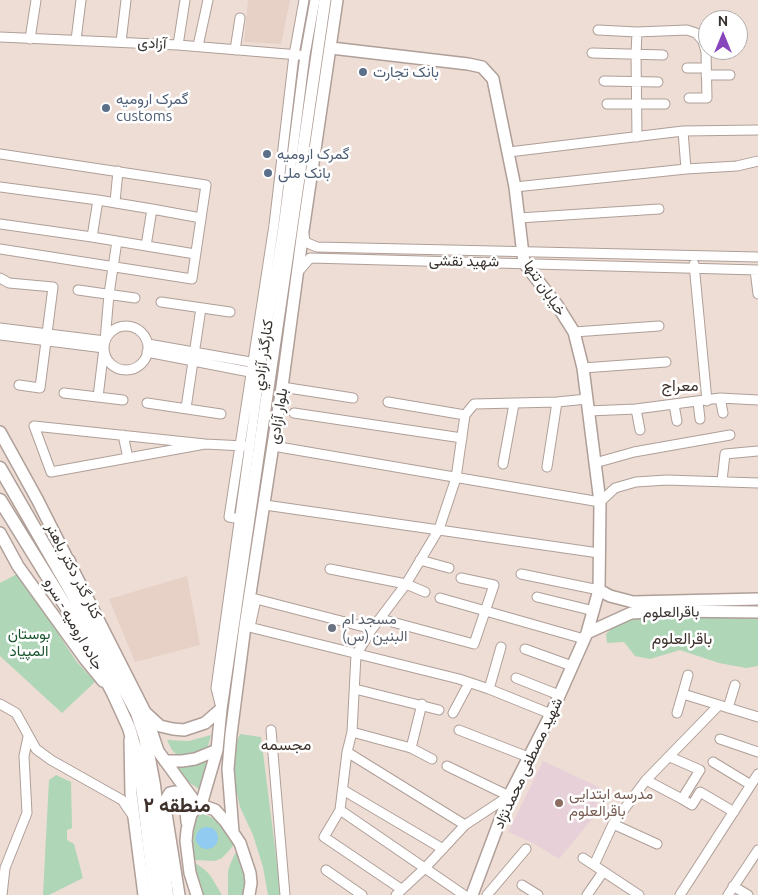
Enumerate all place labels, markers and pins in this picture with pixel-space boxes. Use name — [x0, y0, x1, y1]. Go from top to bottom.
place label: بانک تجارت — [373, 63, 439, 81]
marker: بانک تجارت — [357, 66, 369, 78]
place label: گمرک ارومیه customs — [116, 90, 189, 125]
marker: گمرک ارومیه customs — [100, 102, 112, 114]
place label: گمرک ارومیه — [277, 145, 350, 163]
marker: گمرک ارومیه — [261, 148, 273, 160]
place label: بانک ملى — [278, 164, 331, 182]
marker: بانک ملى — [262, 167, 274, 179]
place label: مسجد ام البنین (س) — [342, 610, 407, 645]
marker: مسجد ام البنین (س) — [326, 622, 338, 634]
place label: مدرسه ابتدایی باقرالعلوم — [569, 785, 653, 820]
marker: مدرسه ابتدایی باقرالعلوم — [553, 797, 565, 809]

